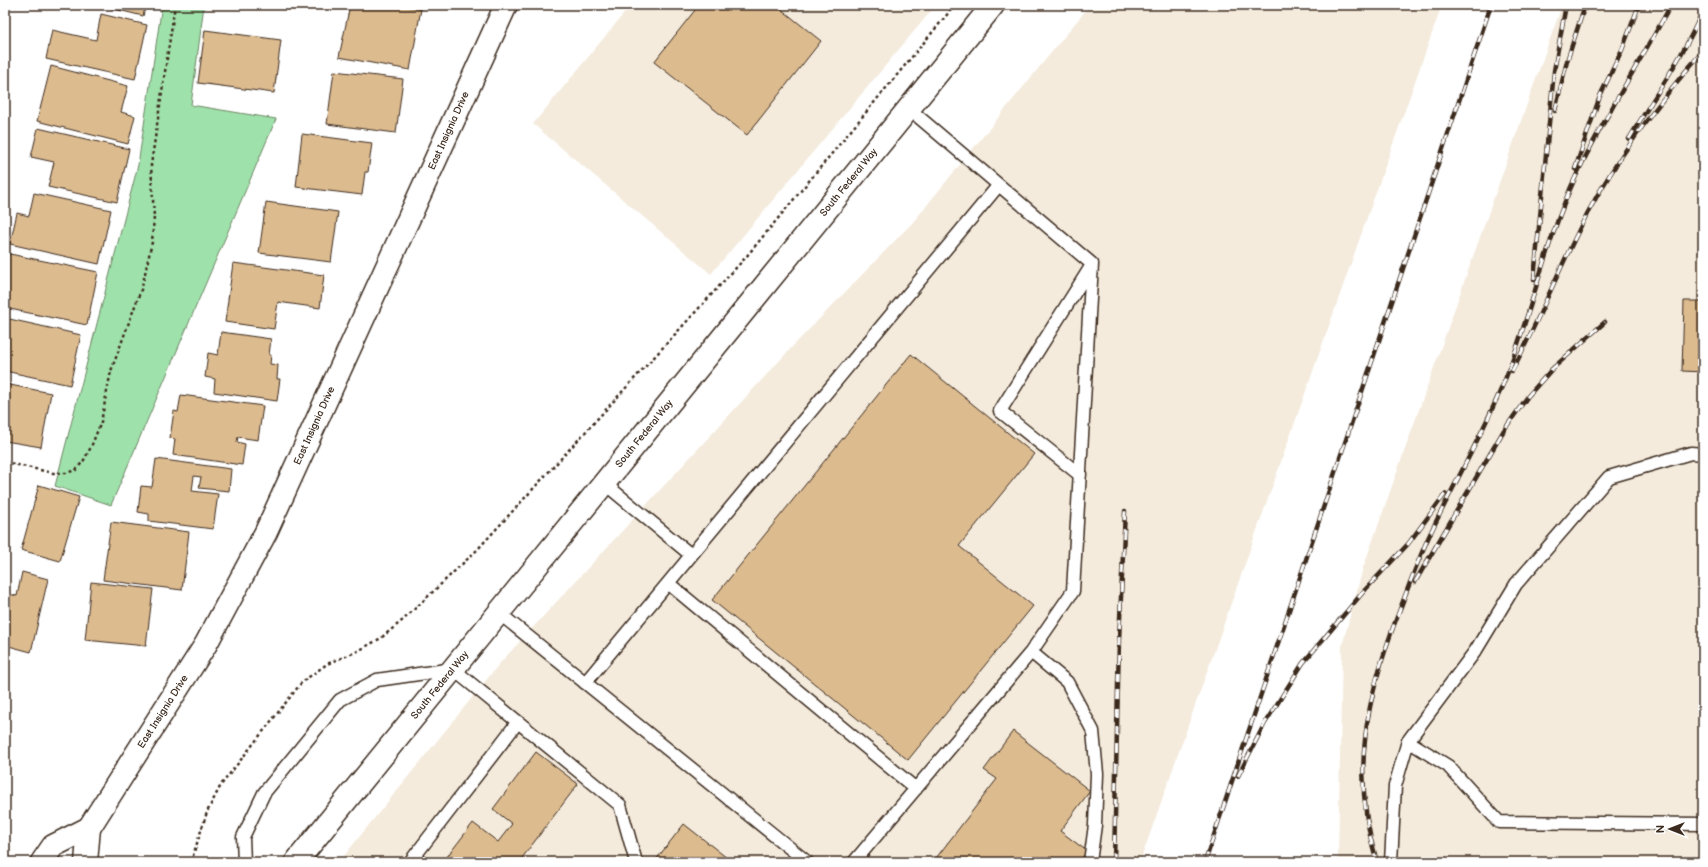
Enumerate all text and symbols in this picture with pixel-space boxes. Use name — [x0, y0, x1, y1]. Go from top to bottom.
street label: East Insignia Drive — [426, 90, 472, 172]
street label: South Federal Way — [817, 146, 880, 219]
street label: East Insignia Drive — [291, 385, 337, 467]
street label: South Federal Way — [613, 397, 676, 470]
street label: South Federal Way — [409, 648, 471, 722]
street label: East Insignia Drive — [135, 673, 191, 751]
north arrow — [1650, 809, 1690, 849]
text: N — [1654, 825, 1667, 833]

